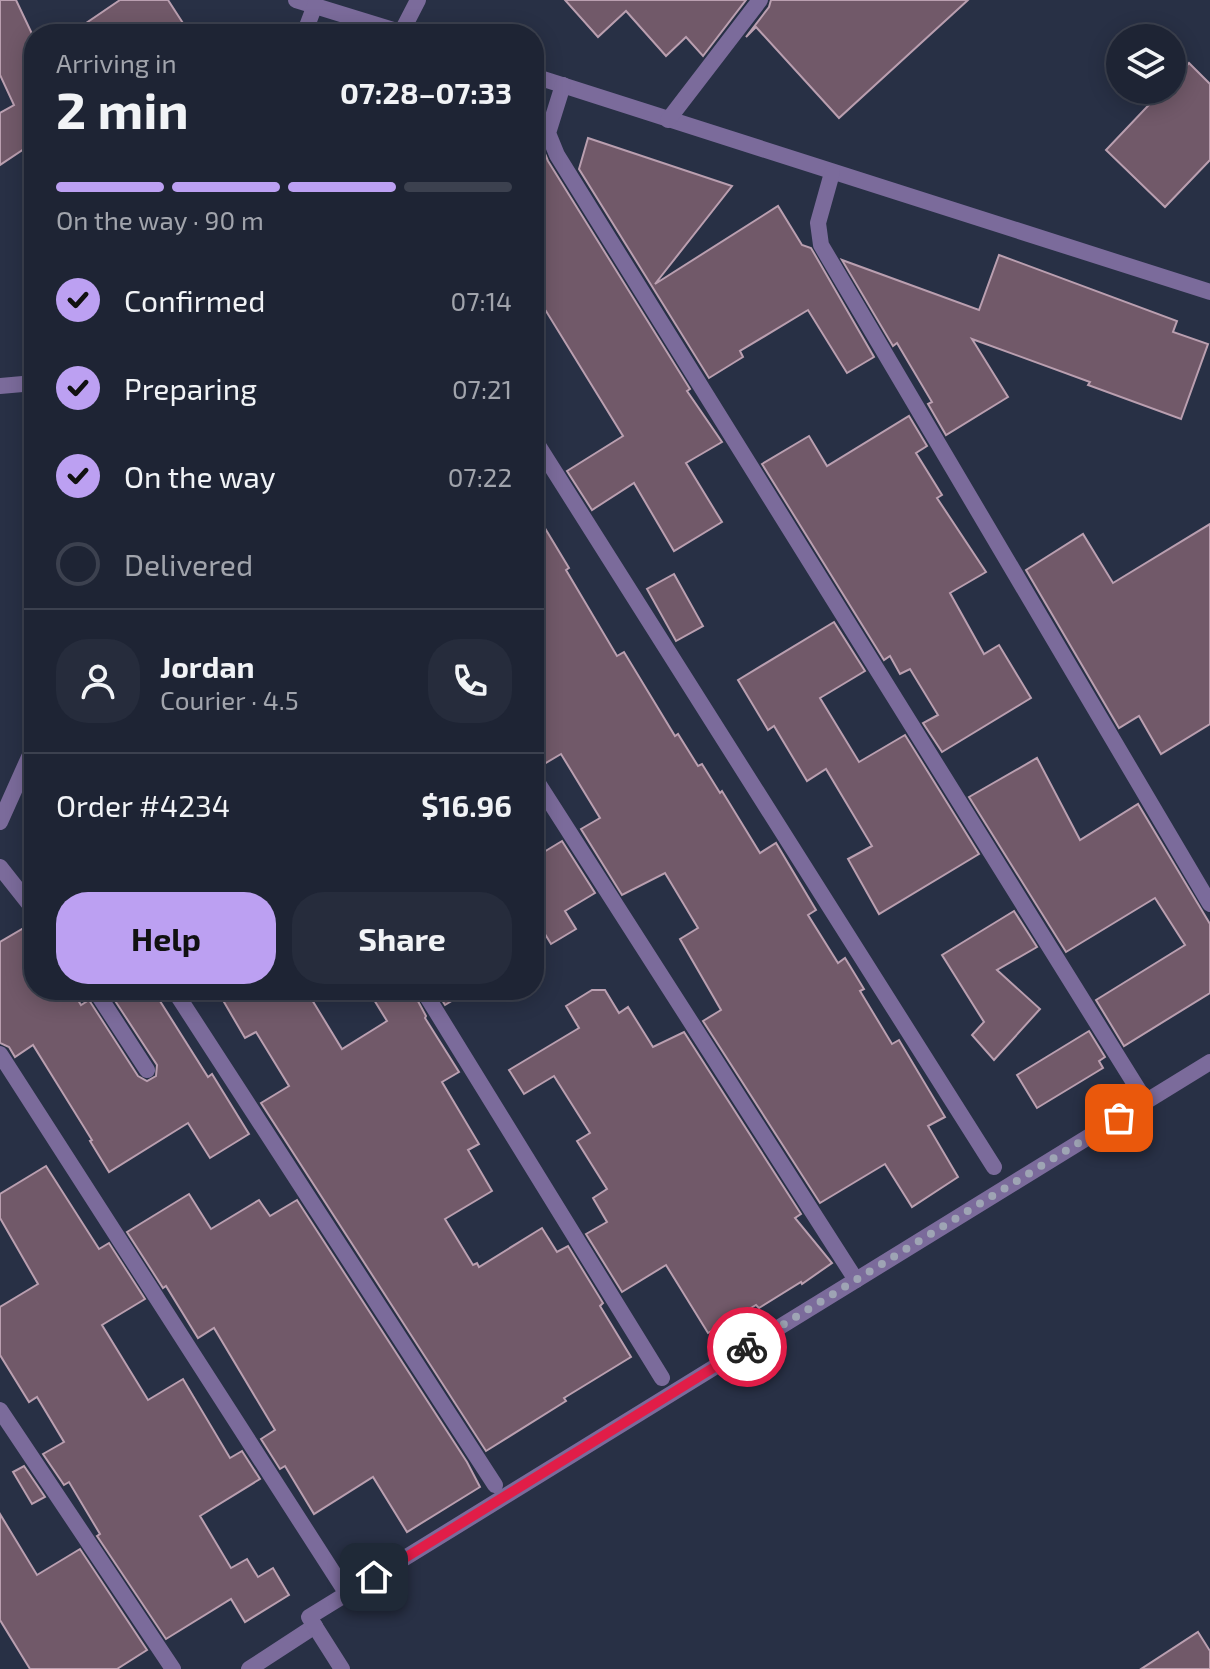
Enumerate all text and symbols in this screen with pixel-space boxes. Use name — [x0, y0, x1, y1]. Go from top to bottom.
map controls — [1106, 24, 1186, 104]
button: layers — [1106, 24, 1186, 104]
text: Arriving in — [56, 47, 177, 78]
text: 07:28–07:33 — [340, 74, 512, 110]
text: 2 min — [56, 77, 189, 139]
text: On the way · 90 m — [56, 204, 264, 235]
icon: check — [56, 278, 100, 322]
text: Confirmed — [124, 282, 265, 318]
text: 07:14 — [451, 285, 512, 316]
icon: check — [56, 366, 100, 410]
text: Preparing — [124, 370, 257, 406]
text: 07:21 — [452, 373, 512, 404]
icon: check — [56, 454, 100, 498]
text: On the way — [124, 458, 276, 494]
text: 07:22 — [448, 461, 512, 492]
text: Delivered — [124, 546, 253, 582]
button: person — [56, 639, 140, 723]
button: phone — [428, 639, 512, 723]
text: Jordan — [160, 648, 255, 684]
text: Courier · 4.5 — [160, 684, 299, 715]
text: Order #4234 — [56, 787, 230, 823]
text: $16.96 — [421, 787, 512, 823]
button: Help — [56, 892, 276, 984]
button: Share — [292, 892, 512, 984]
pin — [1085, 1084, 1153, 1152]
icon: bag — [1097, 1096, 1141, 1140]
courier — [707, 1307, 787, 1387]
icon: bike — [725, 1325, 769, 1369]
pin — [340, 1543, 408, 1611]
icon: home — [352, 1555, 396, 1599]

